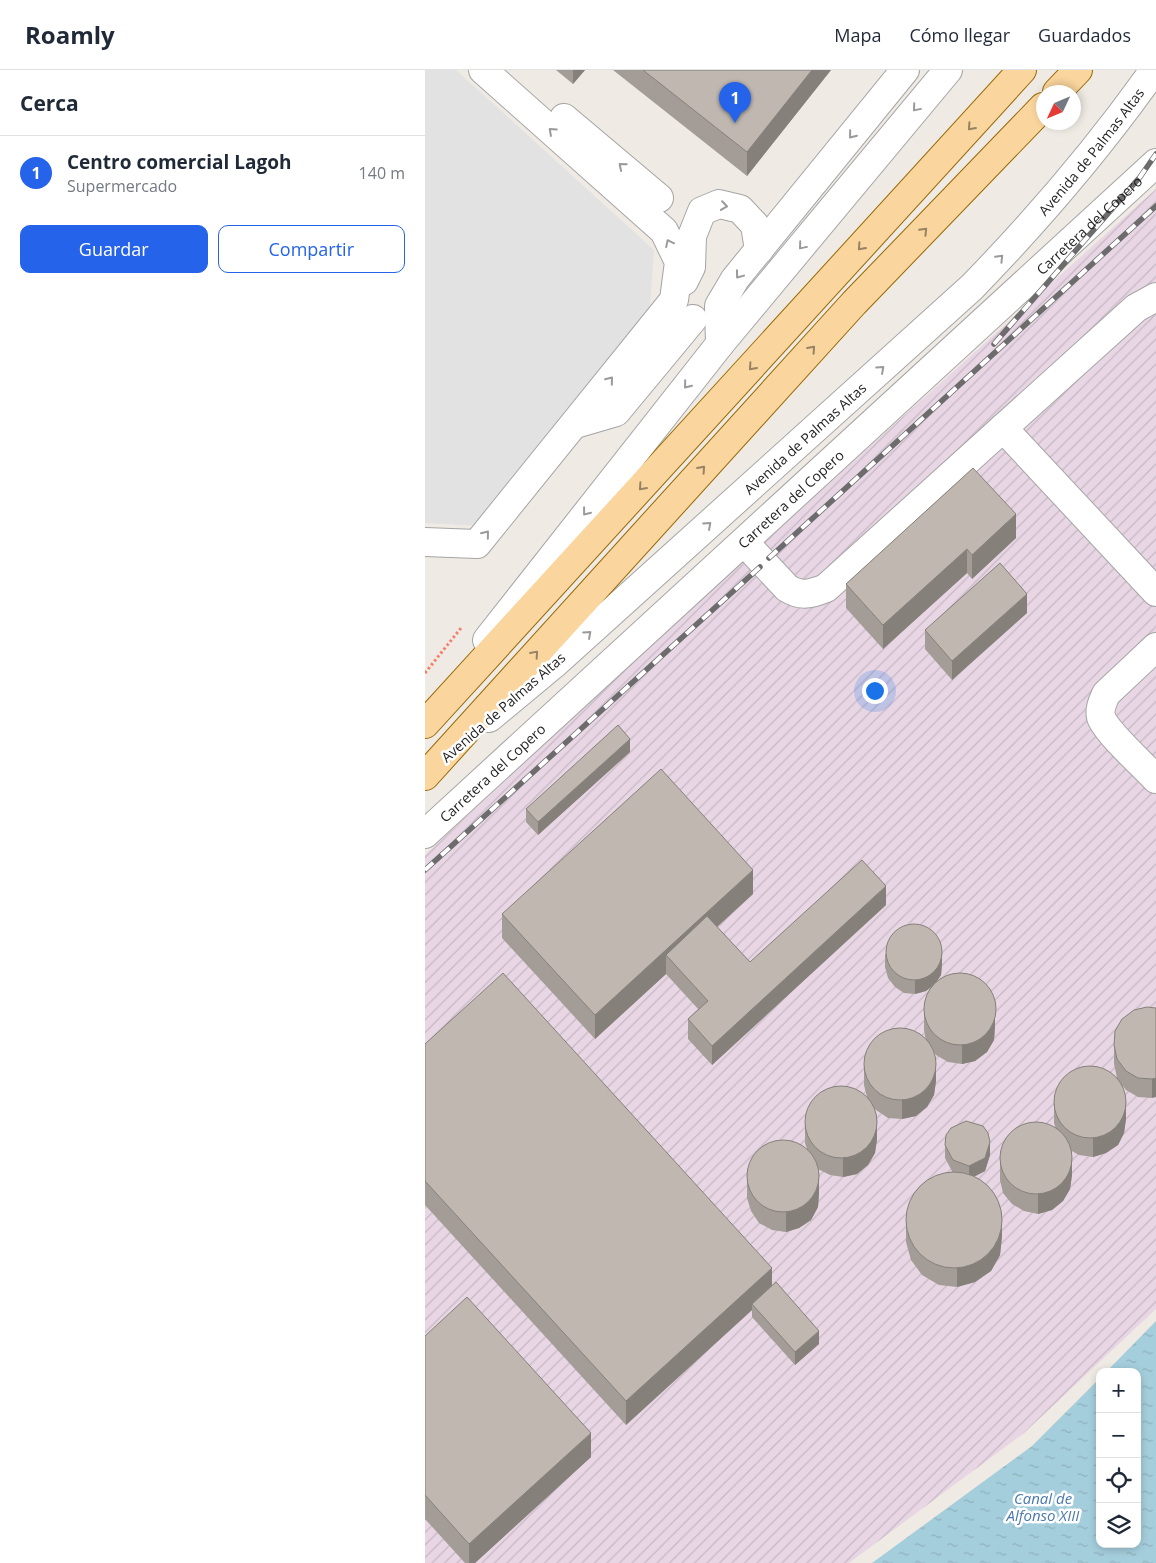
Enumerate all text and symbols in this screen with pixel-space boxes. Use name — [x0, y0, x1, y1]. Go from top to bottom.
text: Roamly — [25, 18, 115, 51]
text: Mapa — [834, 23, 881, 47]
text: Cómo llegar — [909, 23, 1010, 47]
text: Guardados — [1038, 23, 1131, 47]
pin: 1 — [719, 82, 751, 123]
street label: Avenida de Palmas Altas — [1034, 83, 1148, 219]
north arrow — [1036, 85, 1081, 130]
text: Cerca — [20, 89, 79, 117]
one-way arrow — [913, 102, 922, 111]
one-way arrow — [968, 121, 977, 130]
one-way arrow — [548, 128, 557, 137]
one-way arrow — [849, 129, 857, 138]
text: Centro comercial Lagoh — [67, 149, 291, 175]
text: 1 — [31, 162, 41, 184]
text: 140 m — [359, 162, 405, 184]
one-way arrow — [618, 163, 627, 172]
street label: Carretera del Copero — [1032, 171, 1146, 278]
text: Supermercado — [67, 175, 177, 197]
one-way arrow — [721, 200, 729, 211]
button: Guardar — [20, 225, 208, 273]
button: Compartir — [218, 225, 405, 273]
one-way arrow — [918, 228, 927, 237]
one-way arrow — [665, 239, 675, 248]
one-way arrow — [799, 240, 807, 249]
one-way arrow — [858, 241, 867, 250]
one-way arrow — [994, 255, 1003, 264]
one-way arrow — [736, 269, 744, 278]
one-way arrow — [806, 345, 815, 354]
one-way arrow — [749, 361, 758, 370]
one-way arrow — [876, 366, 885, 375]
one-way arrow — [605, 377, 613, 386]
street label: Avenida de Palmas Altas — [739, 378, 870, 498]
one-way arrow — [685, 379, 693, 388]
street label: Carretera del Copero — [733, 445, 847, 552]
one-way arrow — [696, 465, 705, 474]
one-way arrow — [639, 481, 648, 490]
one-way arrow — [583, 506, 592, 516]
one-way arrow — [703, 522, 712, 531]
one-way arrow — [481, 530, 490, 539]
one-way arrow — [582, 631, 591, 640]
street label: Avenida de Palmas Altas — [437, 648, 569, 766]
one-way arrow — [529, 651, 538, 660]
your location — [862, 678, 888, 704]
street label: Carretera del Copero — [435, 719, 549, 826]
map controls — [1096, 1368, 1141, 1548]
button: + — [1096, 1368, 1141, 1413]
button: − — [1096, 1413, 1141, 1458]
button: locate — [1096, 1458, 1141, 1503]
water label: Canal de Alfonso XIII — [1006, 1488, 1080, 1525]
button: layers — [1096, 1503, 1141, 1548]

